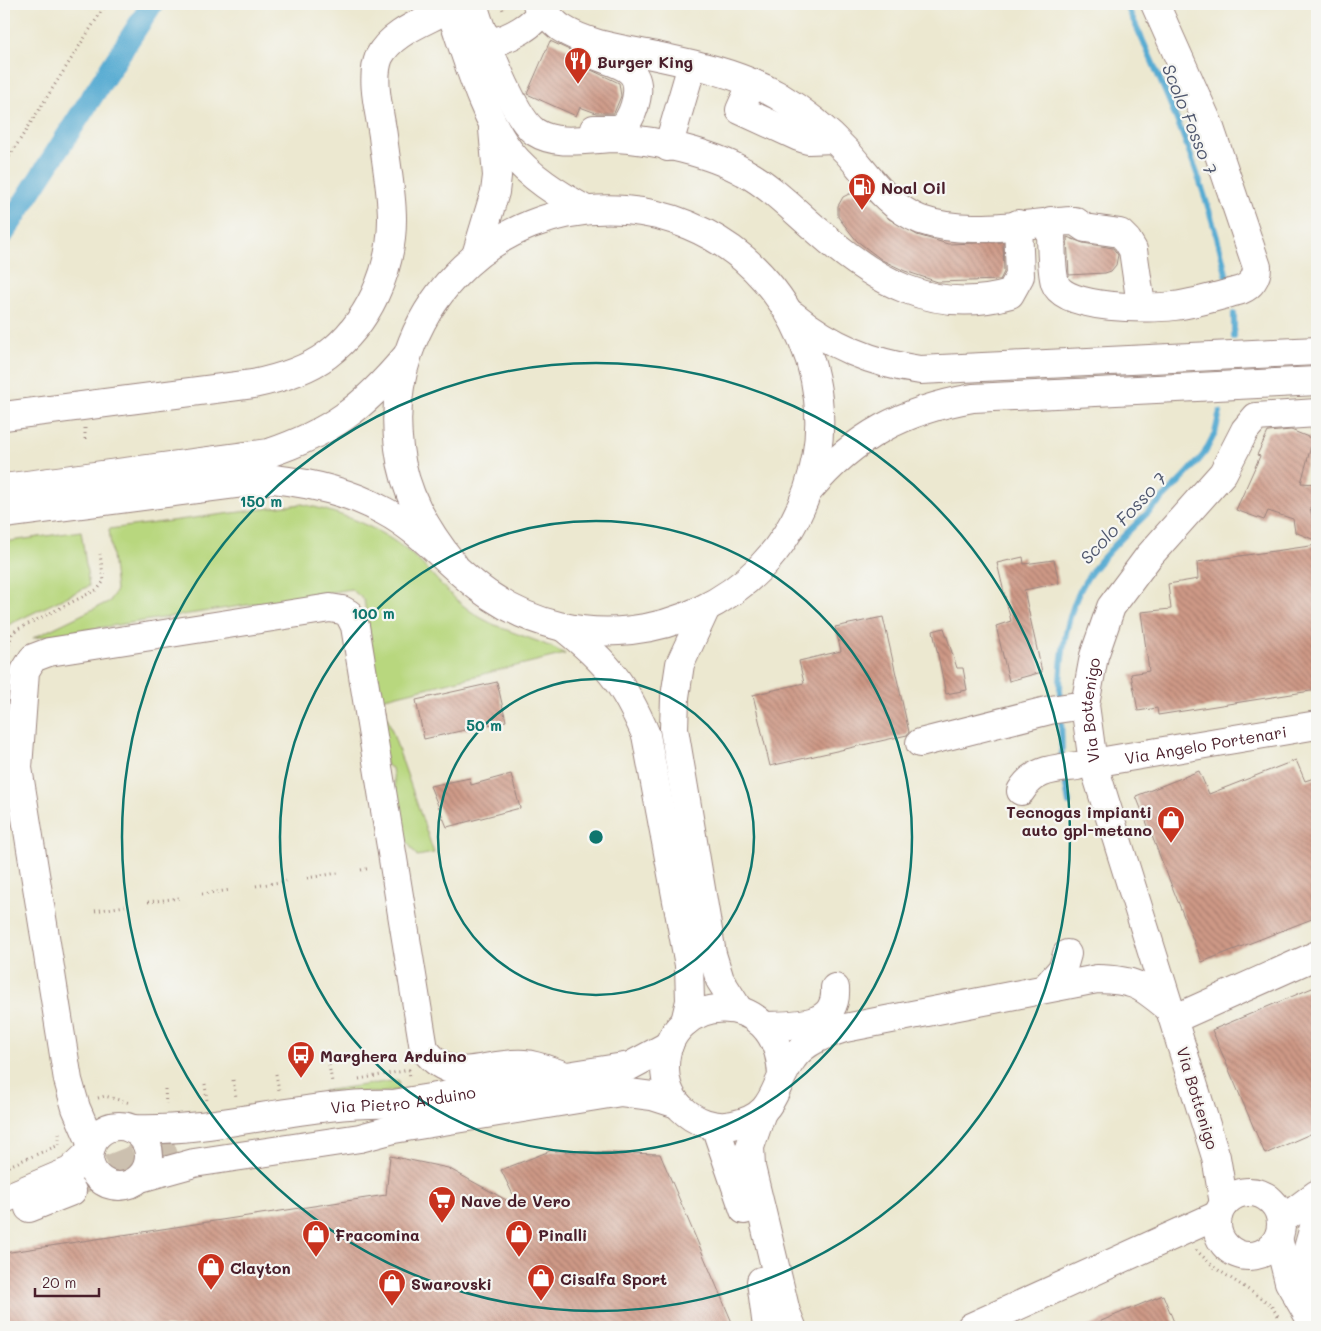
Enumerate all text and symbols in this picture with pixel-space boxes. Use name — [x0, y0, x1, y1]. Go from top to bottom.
restaurant icon: Burger King — [563, 46, 593, 85]
place label: Burger King — [597, 51, 693, 72]
water label: Scolo Fosso 7 — [1157, 60, 1223, 178]
fuel station icon: Noal Oil — [847, 172, 877, 211]
place label: Noal Oil — [881, 177, 945, 198]
water label: Scolo Fosso 7 — [1074, 467, 1172, 569]
text: 150 m — [240, 491, 282, 511]
text: 100 m — [351, 603, 395, 623]
street label: Via Bottenigo — [1074, 656, 1104, 764]
text: 50 m — [466, 715, 502, 735]
street label: Via Angelo Portenari — [1123, 720, 1288, 768]
place label: Tecnogas impianti auto gpl-metano — [1006, 801, 1152, 840]
shop icon: Tecnogas impianti auto gpl-metano — [1156, 805, 1186, 844]
centre of rings — [587, 828, 605, 846]
bus stop icon: Marghera Arduino — [286, 1040, 316, 1079]
street label: Via Bottenigo — [1172, 1044, 1224, 1152]
place label: Marghera Arduino — [320, 1045, 467, 1066]
street label: Via Pietro Arduino — [329, 1080, 477, 1117]
supermarket icon: Nave de Vero — [427, 1185, 457, 1224]
place label: Nave de Vero — [461, 1190, 571, 1211]
shop icon: Fracomina — [301, 1219, 331, 1258]
shop icon: Pinalli — [504, 1219, 534, 1258]
place label: Fracomina — [335, 1224, 420, 1245]
place label: Pinalli — [538, 1224, 587, 1245]
shop icon: Clayton — [196, 1252, 226, 1291]
place label: Clayton — [230, 1257, 291, 1278]
shop icon: Cisalfa Sport — [526, 1263, 556, 1302]
scale bar — [35, 1266, 99, 1298]
shop icon: Swarovski — [377, 1268, 407, 1307]
place label: Cisalfa Sport — [560, 1268, 667, 1289]
text: 20 m — [42, 1272, 76, 1292]
place label: Swarovski — [411, 1273, 492, 1294]

